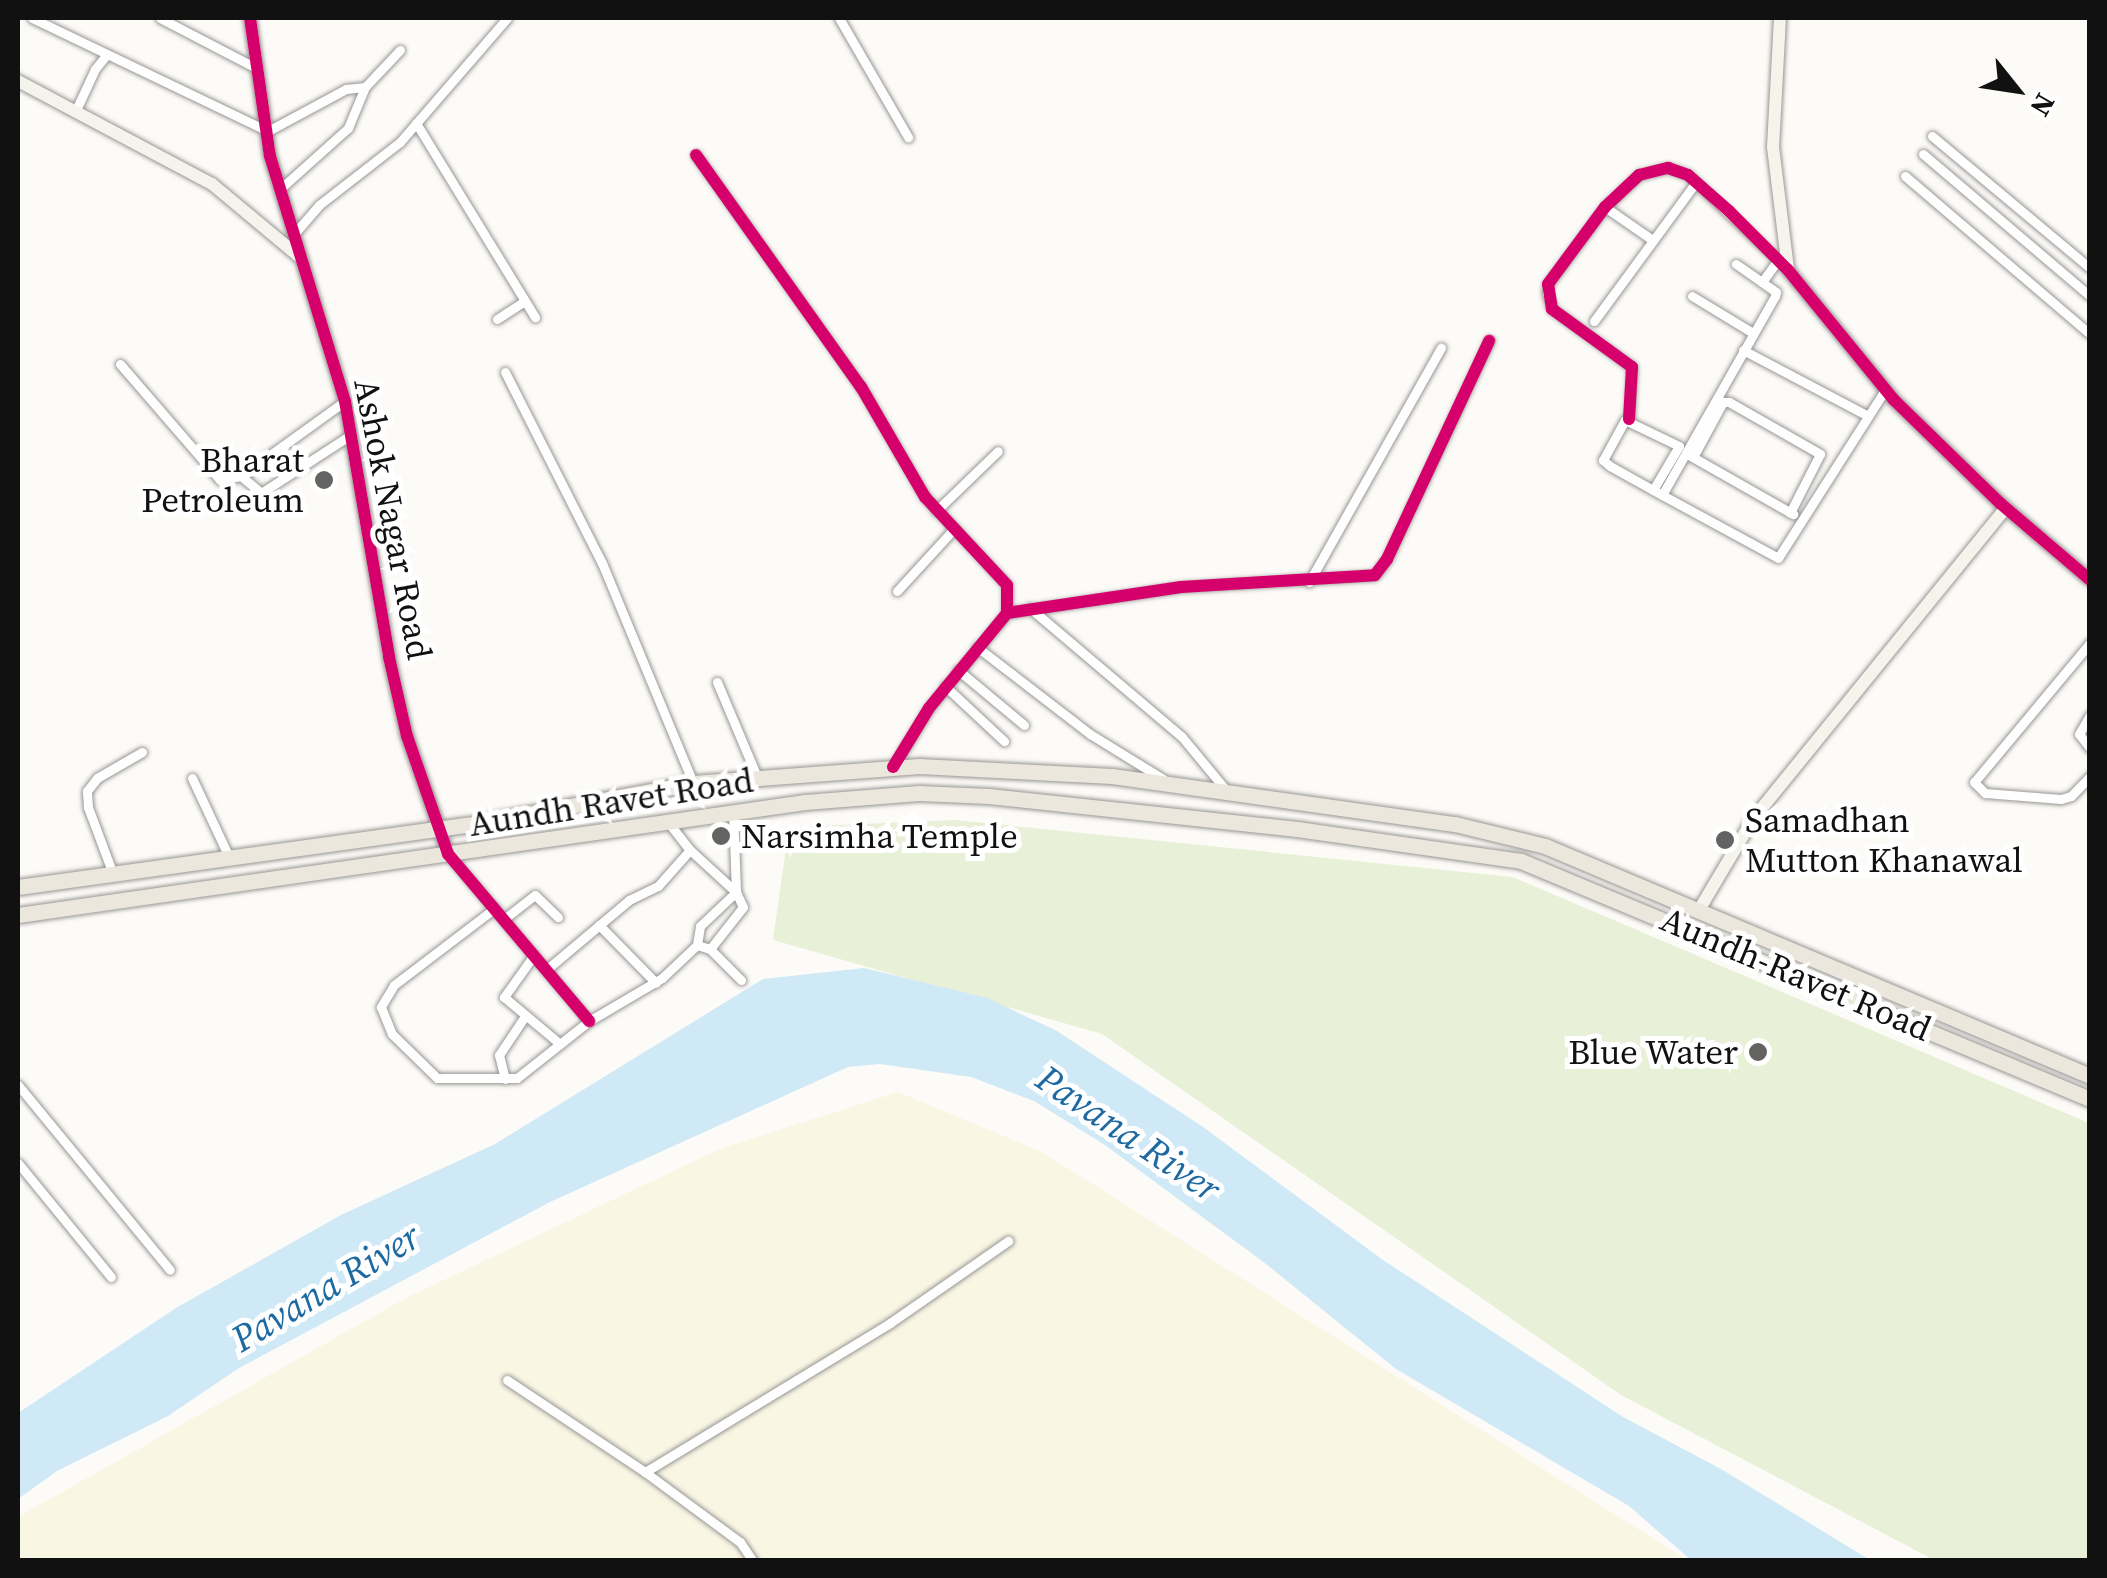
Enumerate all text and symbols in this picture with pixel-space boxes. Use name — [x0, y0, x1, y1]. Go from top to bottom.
north arrow — [1967, 40, 2067, 140]
text: N — [2021, 87, 2065, 123]
street label: Ashok Nagar Road — [345, 375, 441, 663]
place label: Bharat Petroleum — [141, 439, 304, 521]
marker: Bharat Petroleum — [313, 469, 335, 491]
street label: Aundh Ravet Road — [466, 759, 756, 845]
place label: Samadhan Mutton Khanawal — [1745, 799, 2023, 881]
place label: Narsimha Temple — [741, 815, 1018, 857]
marker: Narsimha Temple — [710, 825, 732, 847]
marker: Samadhan Mutton Khanawal — [1714, 829, 1736, 851]
street label: Aundh-Ravet Road — [1655, 898, 1937, 1050]
place label: Blue Water — [1567, 1031, 1738, 1073]
marker: Blue Water — [1747, 1041, 1769, 1063]
water label: Pavana River — [1027, 1056, 1229, 1212]
water label: Pavana River — [223, 1214, 429, 1362]

